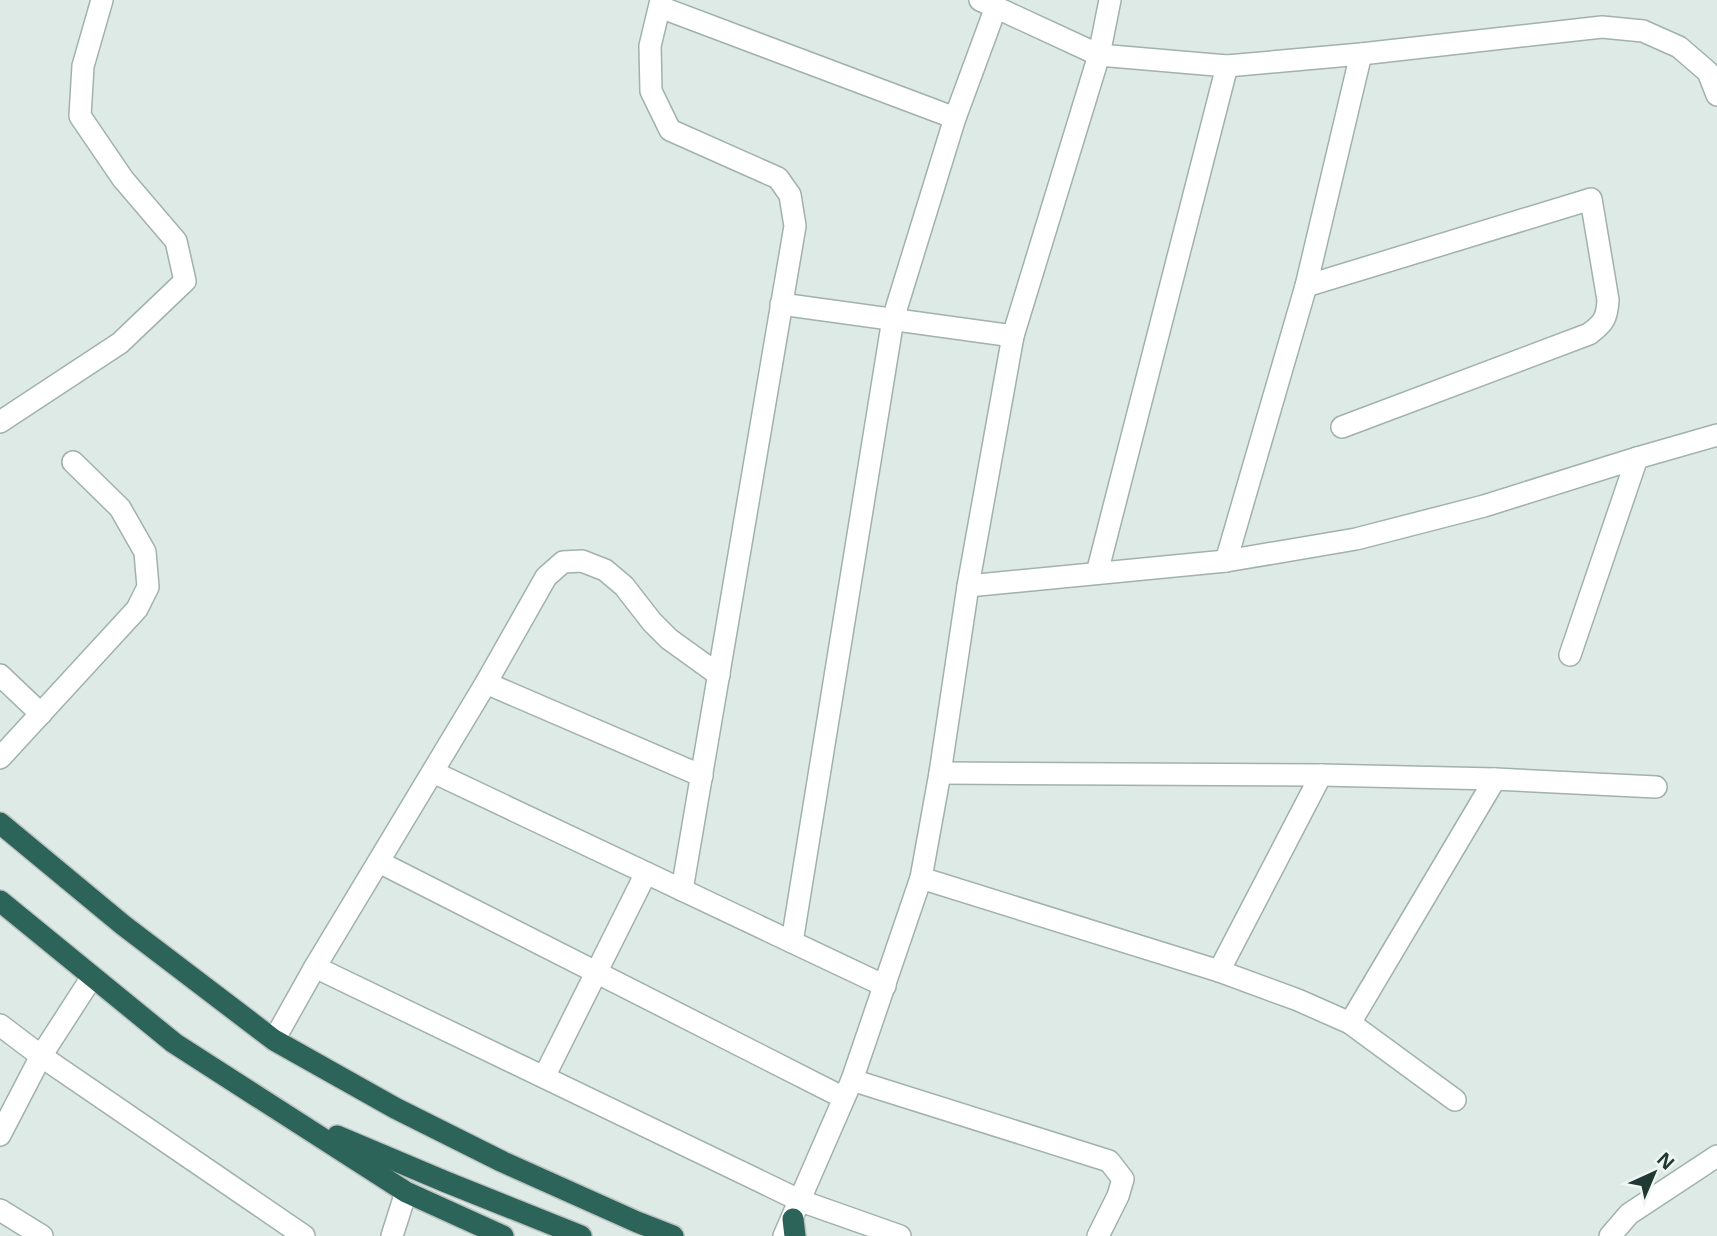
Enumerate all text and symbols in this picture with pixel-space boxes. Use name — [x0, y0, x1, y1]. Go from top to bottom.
north arrow — [1619, 1138, 1689, 1208]
text: N — [1651, 1146, 1680, 1175]

